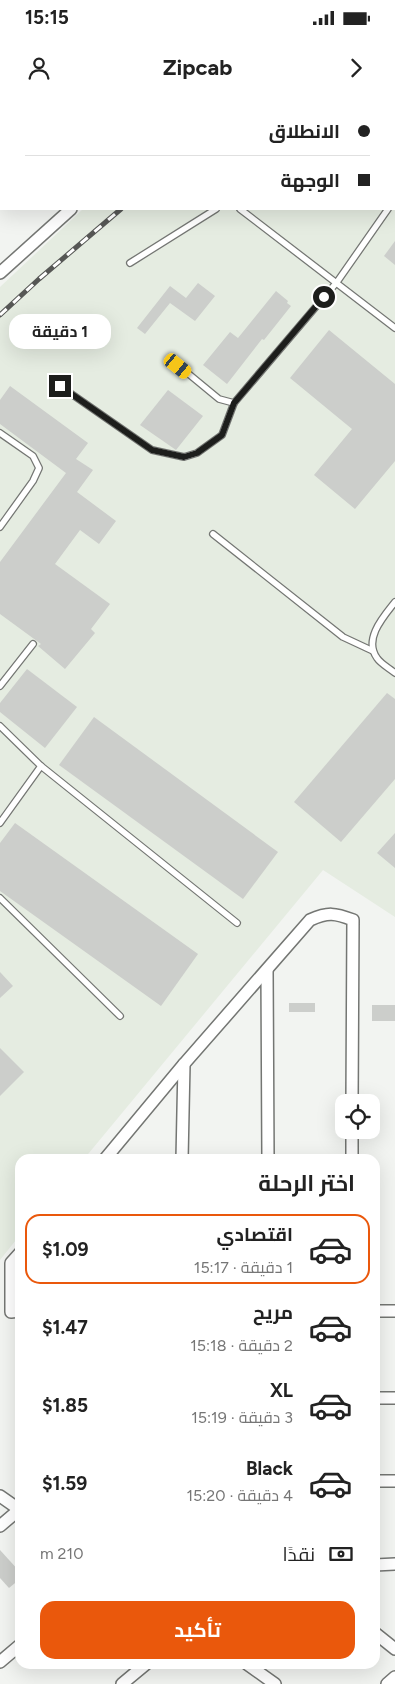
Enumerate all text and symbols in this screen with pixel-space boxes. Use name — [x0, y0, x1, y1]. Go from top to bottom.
text: 15:15 — [25, 6, 69, 29]
icon: person — [25, 54, 53, 82]
text: Zipcab — [163, 54, 232, 81]
icon: forward — [342, 54, 370, 82]
text: الانطلاق — [269, 120, 340, 143]
text: الوجهة — [280, 169, 340, 192]
route start — [313, 286, 335, 308]
callout: 1 دقيقة — [9, 314, 111, 348]
text: 1 دقيقة — [32, 322, 88, 341]
car — [161, 351, 194, 381]
route end — [49, 375, 71, 397]
map controls — [335, 1094, 380, 1139]
button: locate — [335, 1094, 380, 1139]
text: اختر الرحلة — [258, 1170, 355, 1197]
text: اقتصادي — [217, 1223, 293, 1246]
icon: car — [308, 1227, 353, 1272]
text: $1.09 — [42, 1238, 89, 1261]
text: 1 دقيقة · 15:17 — [194, 1258, 293, 1277]
text: مريح — [253, 1301, 293, 1324]
icon: car — [308, 1305, 353, 1350]
text: $1.47 — [42, 1316, 88, 1339]
text: 2 دقيقة · 15:18 — [190, 1336, 293, 1355]
text: XL — [270, 1379, 293, 1402]
icon: car — [308, 1383, 353, 1428]
text: $1.85 — [42, 1394, 88, 1417]
text: 3 دقيقة · 15:19 — [191, 1408, 293, 1427]
text: Black — [246, 1457, 293, 1480]
icon: car — [308, 1461, 353, 1506]
text: $1.59 — [42, 1472, 87, 1495]
text: 4 دقيقة · 15:20 — [186, 1486, 293, 1505]
icon: cash — [327, 1540, 355, 1568]
text: نقدًا — [283, 1543, 315, 1566]
text: 210 m — [40, 1544, 83, 1563]
button: تأكيد — [40, 1601, 355, 1659]

